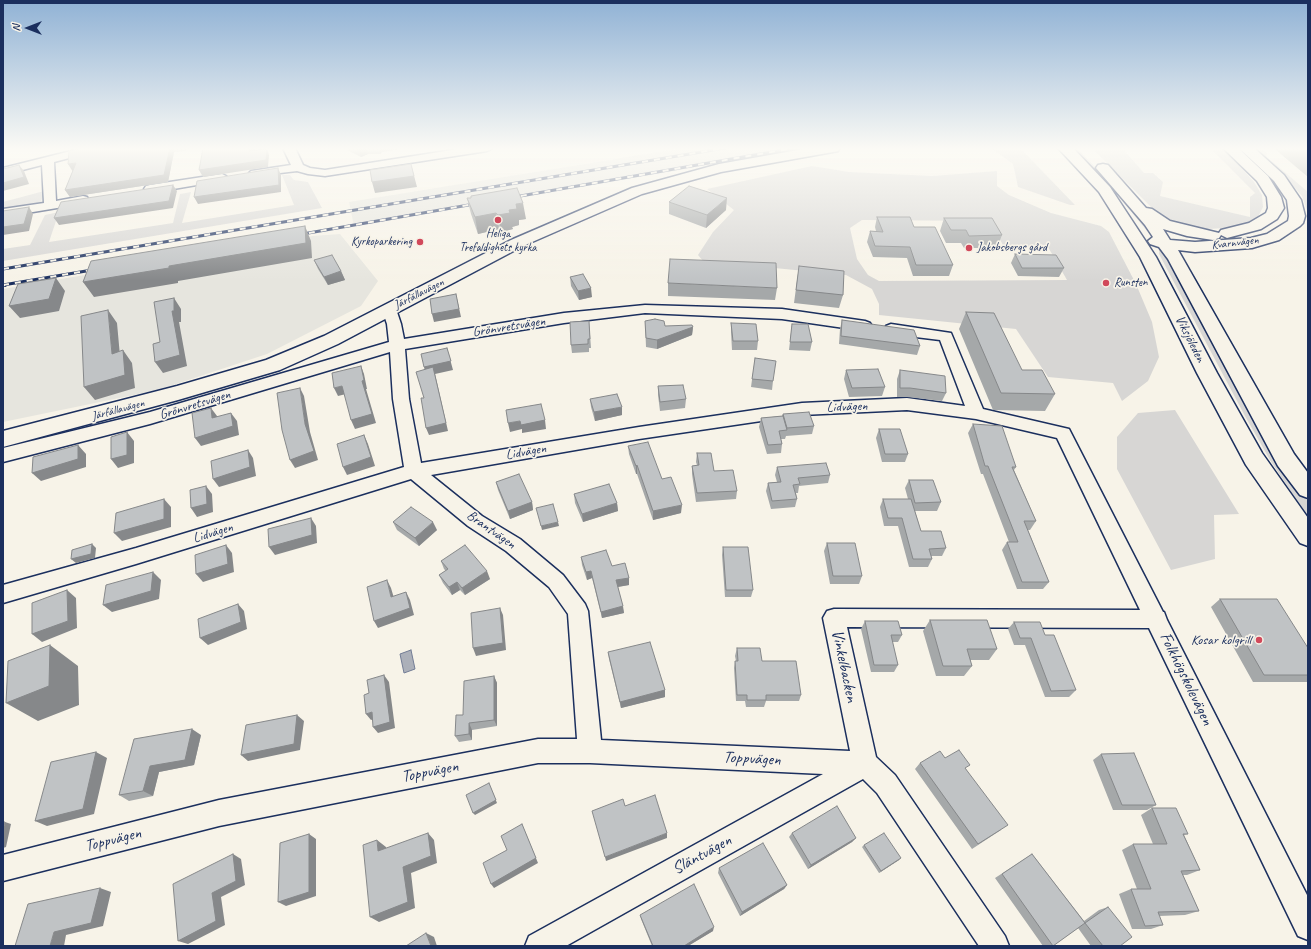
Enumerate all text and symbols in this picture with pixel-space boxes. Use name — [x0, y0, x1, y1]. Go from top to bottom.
north arrow — [8, 8, 48, 48]
text: N — [9, 25, 23, 31]
marker: Heliga Trefaldighets kyrka — [493, 215, 503, 225]
place label: Heliga Trefaldighets kyrka — [459, 227, 537, 255]
street label: Kvarnvägen — [1211, 233, 1259, 253]
place label: Kyrkoparkering — [351, 235, 412, 249]
marker: Kyrkoparkering — [415, 237, 425, 247]
place label: Jakobsbergs gård — [977, 241, 1047, 255]
marker: Jakobsbergs gård — [964, 243, 974, 253]
street label: Järfällavägen — [392, 275, 446, 313]
place label: Runsten — [1114, 276, 1147, 290]
marker: Runsten — [1101, 278, 1111, 288]
street label: Grönvretsvägen — [471, 313, 547, 341]
street label: Viksjöleden — [1171, 313, 1209, 365]
street label: Grönvretsvägen — [157, 386, 233, 424]
street label: Järfällavägen — [90, 396, 146, 424]
street label: Lidvägen — [826, 398, 868, 416]
street label: Lidvägen — [504, 440, 548, 464]
street label: Brantvägen — [463, 507, 519, 553]
street label: Lidvägen — [191, 519, 235, 547]
street label: Vinkelbacken — [826, 628, 862, 704]
street label: Folkhögskolevägen — [1155, 629, 1217, 729]
place label: Kosar kolgrill — [1191, 632, 1251, 648]
marker: Kosar kolgrill — [1254, 635, 1264, 645]
street label: Toppvägen — [723, 747, 781, 771]
street label: Toppvägen — [400, 757, 460, 787]
street label: Toppvägen — [83, 823, 143, 857]
street label: Släntvägen — [669, 830, 735, 880]

